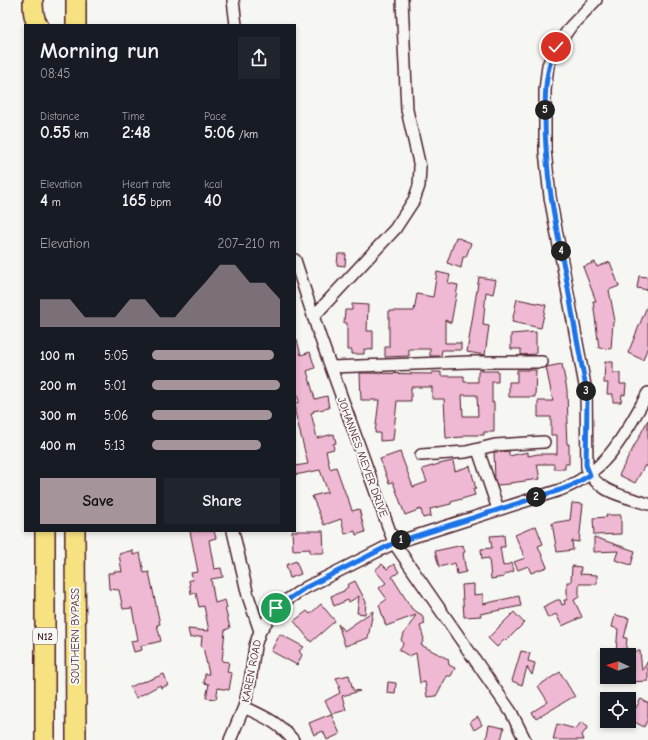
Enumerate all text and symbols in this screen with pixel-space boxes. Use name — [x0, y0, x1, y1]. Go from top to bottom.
pin — [539, 30, 573, 64]
icon: check — [545, 36, 567, 58]
button: share — [238, 37, 280, 79]
text: Morning run — [40, 38, 159, 64]
text: 08:45 — [40, 66, 70, 81]
pin: 5 — [535, 100, 555, 120]
text: 5 — [542, 103, 548, 116]
text: Distance — [40, 110, 79, 123]
text: Time — [122, 110, 145, 123]
text: Pace — [204, 110, 226, 123]
text: 0.55 — [40, 123, 71, 142]
text: 2:48 — [122, 123, 151, 142]
text: 5:06 — [204, 123, 235, 142]
text: km — [71, 128, 89, 141]
text: /km — [235, 128, 258, 141]
text: Elevation — [40, 178, 82, 191]
text: Heart rate — [122, 178, 171, 191]
text: kcal — [204, 178, 222, 191]
text: 4 — [40, 191, 48, 210]
text: 165 — [122, 191, 147, 210]
text: 40 — [204, 191, 222, 210]
text: m — [48, 196, 61, 209]
text: bpm — [147, 196, 171, 209]
text: Elevation — [40, 236, 90, 251]
text: 207–210 m — [217, 236, 280, 251]
pin: 4 — [551, 241, 571, 261]
text: 4 — [558, 244, 564, 257]
text: 100 m — [40, 348, 75, 363]
text: 5:05 — [104, 348, 128, 363]
text: 200 m — [40, 378, 76, 393]
text: 5:01 — [104, 378, 126, 393]
pin: 3 — [576, 381, 596, 401]
text: 3 — [583, 384, 589, 397]
street label: JOHANNES MEYER DRIVE — [335, 395, 390, 519]
text: 300 m — [40, 408, 76, 423]
text: 5:06 — [104, 408, 128, 423]
text: 400 m — [40, 438, 76, 453]
text: 5:13 — [104, 438, 125, 453]
button: Save — [40, 478, 156, 524]
button: Share — [164, 478, 280, 524]
pin: 2 — [526, 487, 546, 507]
text: 2 — [533, 490, 539, 503]
pin: 1 — [391, 530, 411, 550]
text: 1 — [399, 533, 403, 546]
street label: SOUTHERN BYPASS — [69, 588, 82, 684]
pin — [259, 591, 293, 625]
icon: arrive — [265, 597, 287, 619]
road number: N12 — [33, 628, 57, 644]
street label: KAREN ROAD — [239, 639, 264, 704]
north arrow — [600, 648, 636, 684]
map controls — [600, 648, 636, 728]
button: locate — [600, 692, 636, 728]

